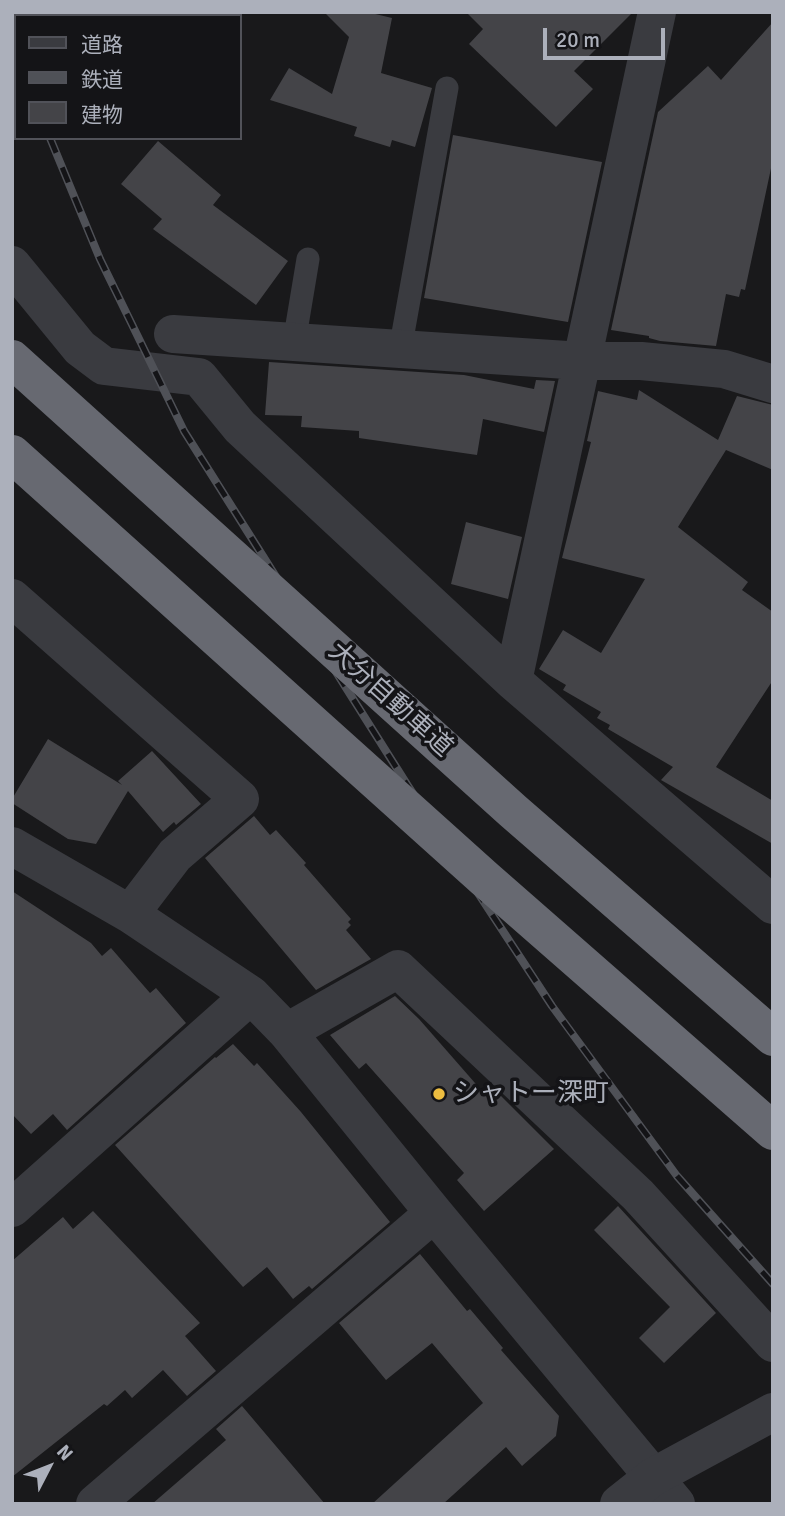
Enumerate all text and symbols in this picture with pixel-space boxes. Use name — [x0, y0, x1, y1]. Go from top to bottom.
legend — [14, 14, 242, 140]
scale bar — [547, 14, 670, 58]
text: 20 m — [556, 27, 600, 53]
text: 道路 — [81, 32, 123, 58]
text: 鉄道 — [81, 67, 123, 93]
text: 建物 — [81, 102, 123, 128]
street label: 大分自動車道 — [322, 636, 458, 764]
place label: シャトー深町 — [453, 1078, 609, 1110]
marker: シャトー深町 — [431, 1086, 447, 1102]
north arrow — [14, 1432, 84, 1502]
text: N — [51, 1440, 78, 1466]

